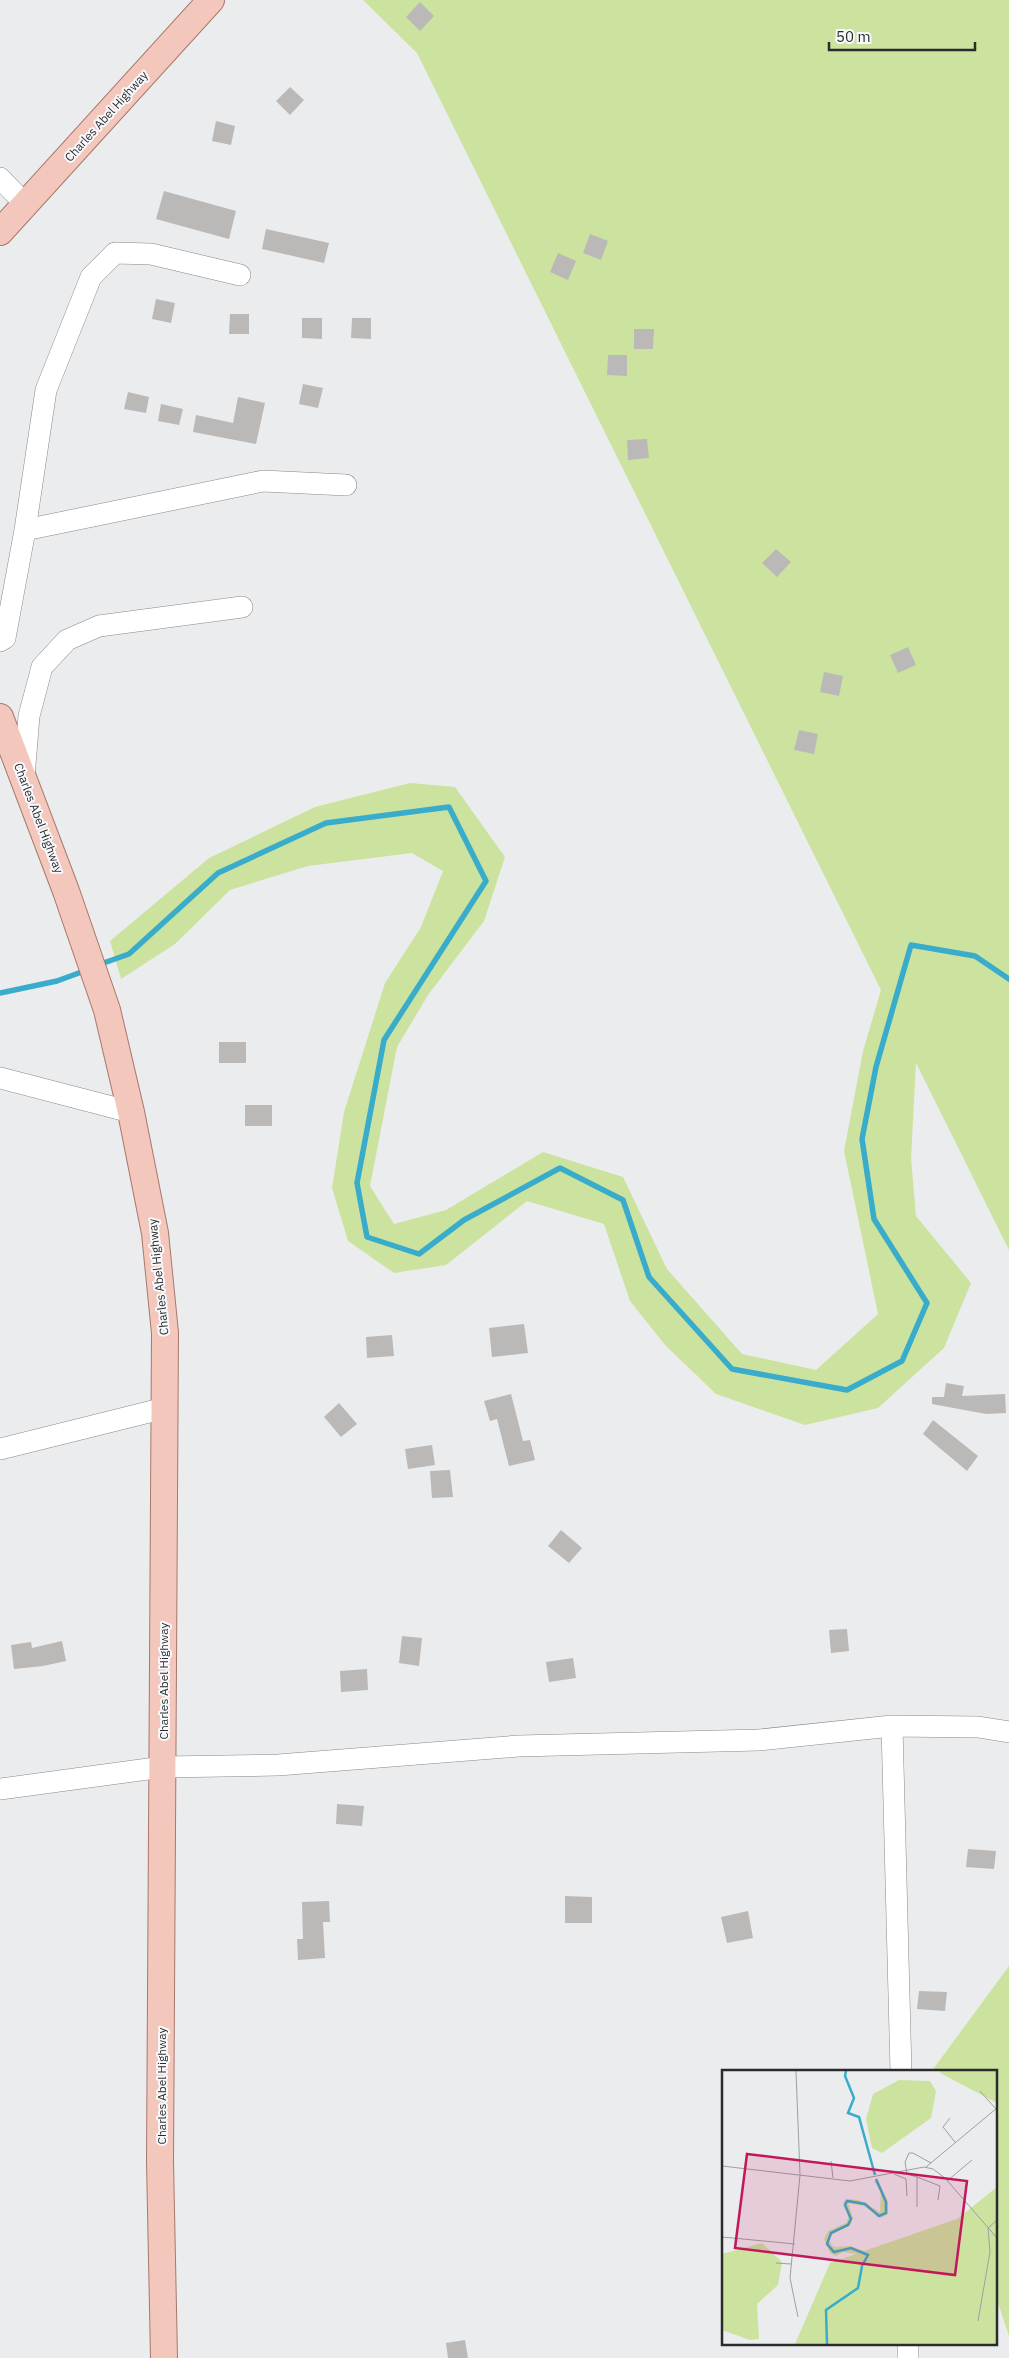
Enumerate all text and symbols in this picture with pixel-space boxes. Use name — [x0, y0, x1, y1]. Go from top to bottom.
scale bar — [829, 20, 975, 52]
text: 50 m — [836, 27, 871, 46]
street label: Charles Abel Highway — [61, 68, 151, 164]
street label: Charles Abel Highway — [11, 761, 67, 875]
street label: Charles Abel Highway — [144, 1218, 172, 1336]
street label: Charles Abel Highway — [156, 1623, 171, 1739]
street label: Charles Abel Highway — [154, 2028, 169, 2144]
inset map — [722, 2070, 996, 2346]

